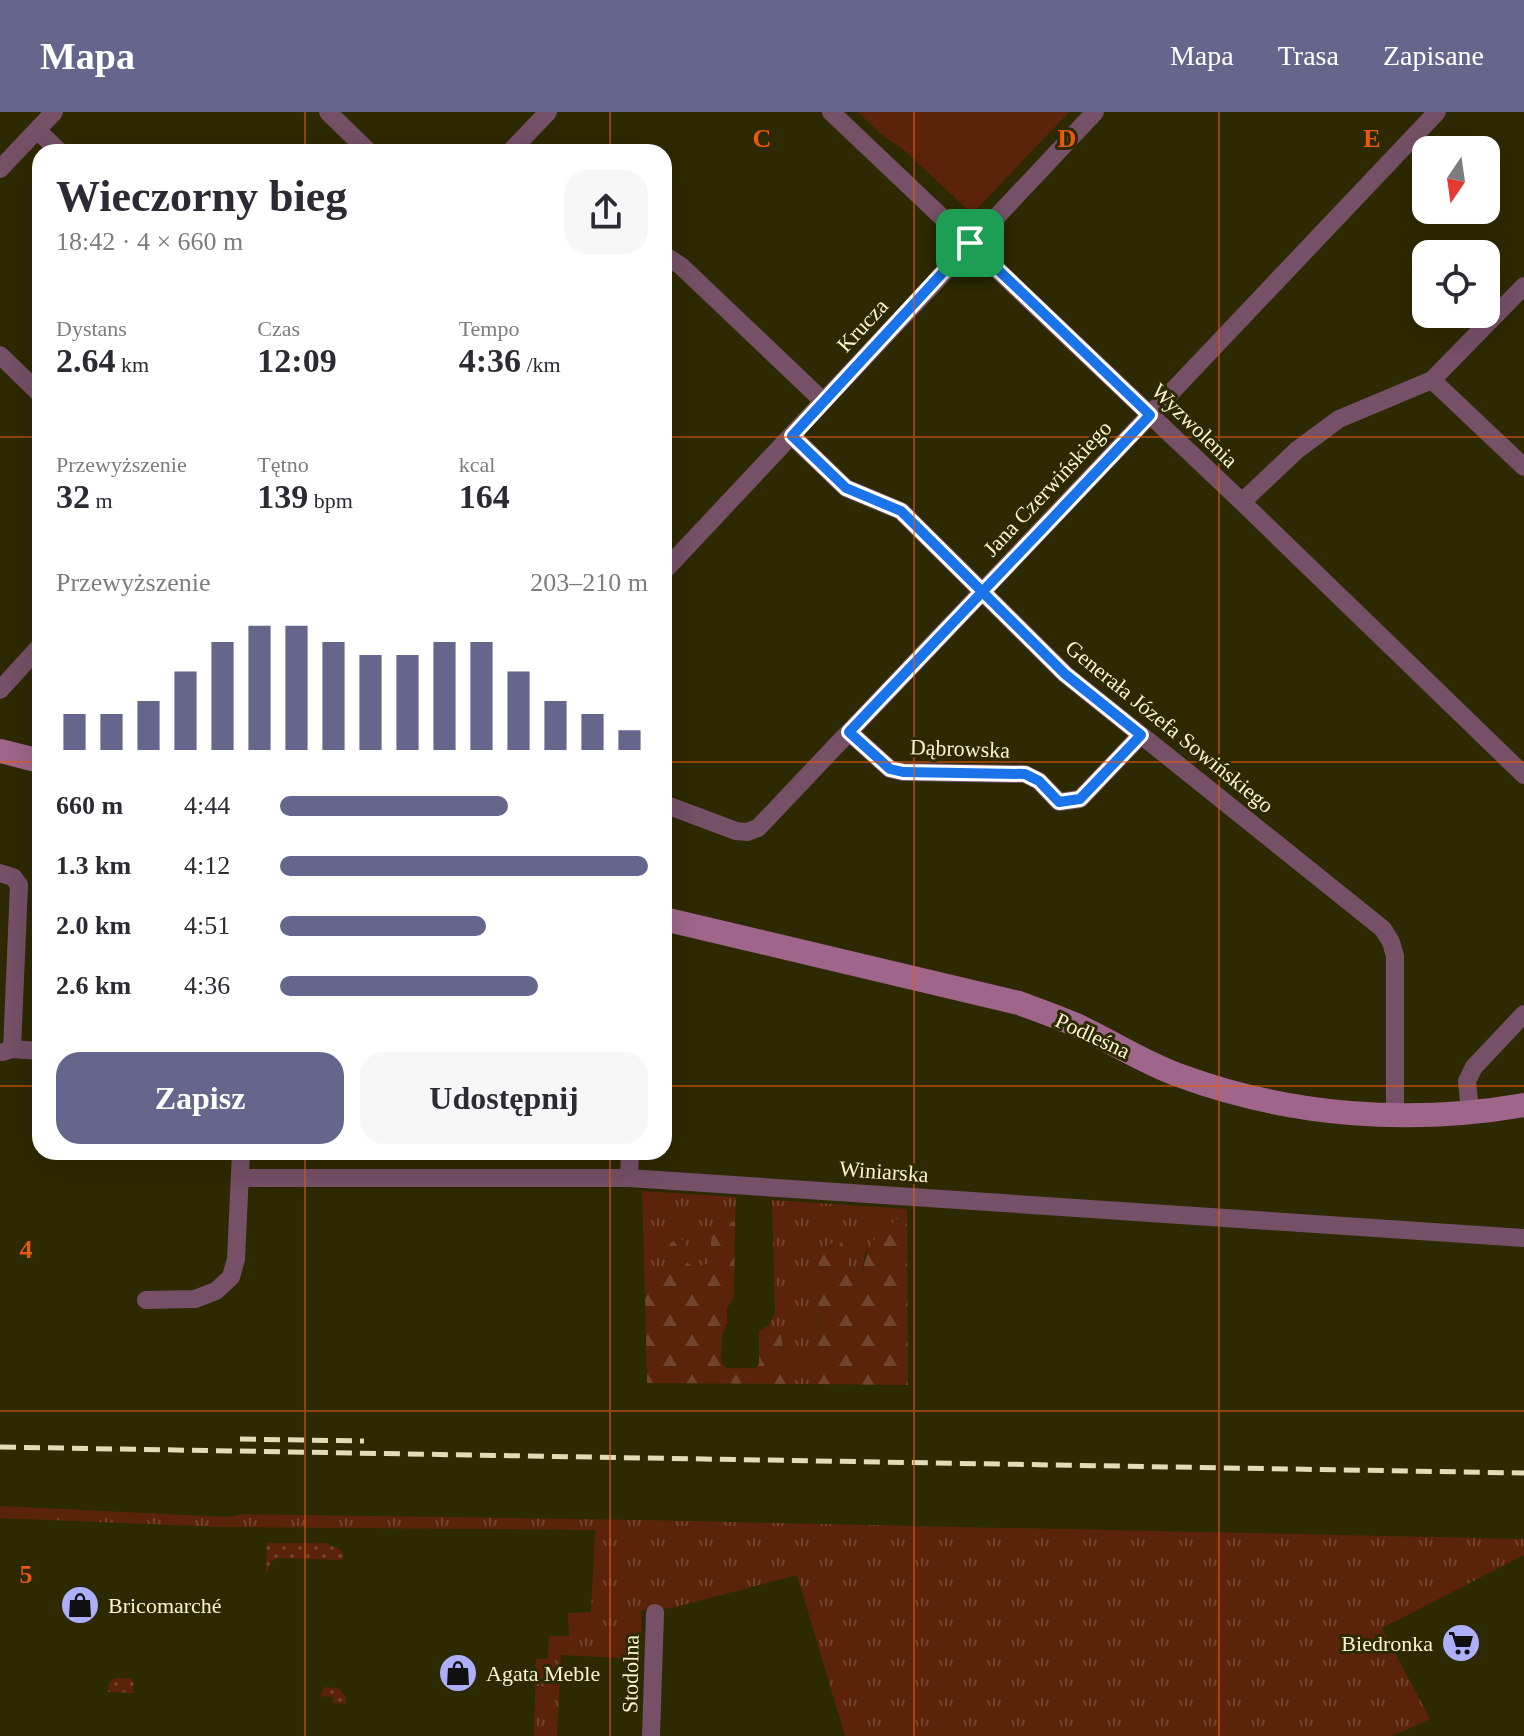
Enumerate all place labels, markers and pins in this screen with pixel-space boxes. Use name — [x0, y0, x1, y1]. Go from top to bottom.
pin — [936, 209, 1004, 277]
shop icon: Bricomarché — [59, 1584, 101, 1626]
place label: Bricomarché — [108, 1593, 222, 1618]
supermarket icon: Biedronka — [1440, 1622, 1482, 1664]
place label: Biedronka — [1341, 1631, 1433, 1656]
shop icon: Agata Meble — [437, 1652, 479, 1694]
place label: Agata Meble — [486, 1661, 600, 1686]

